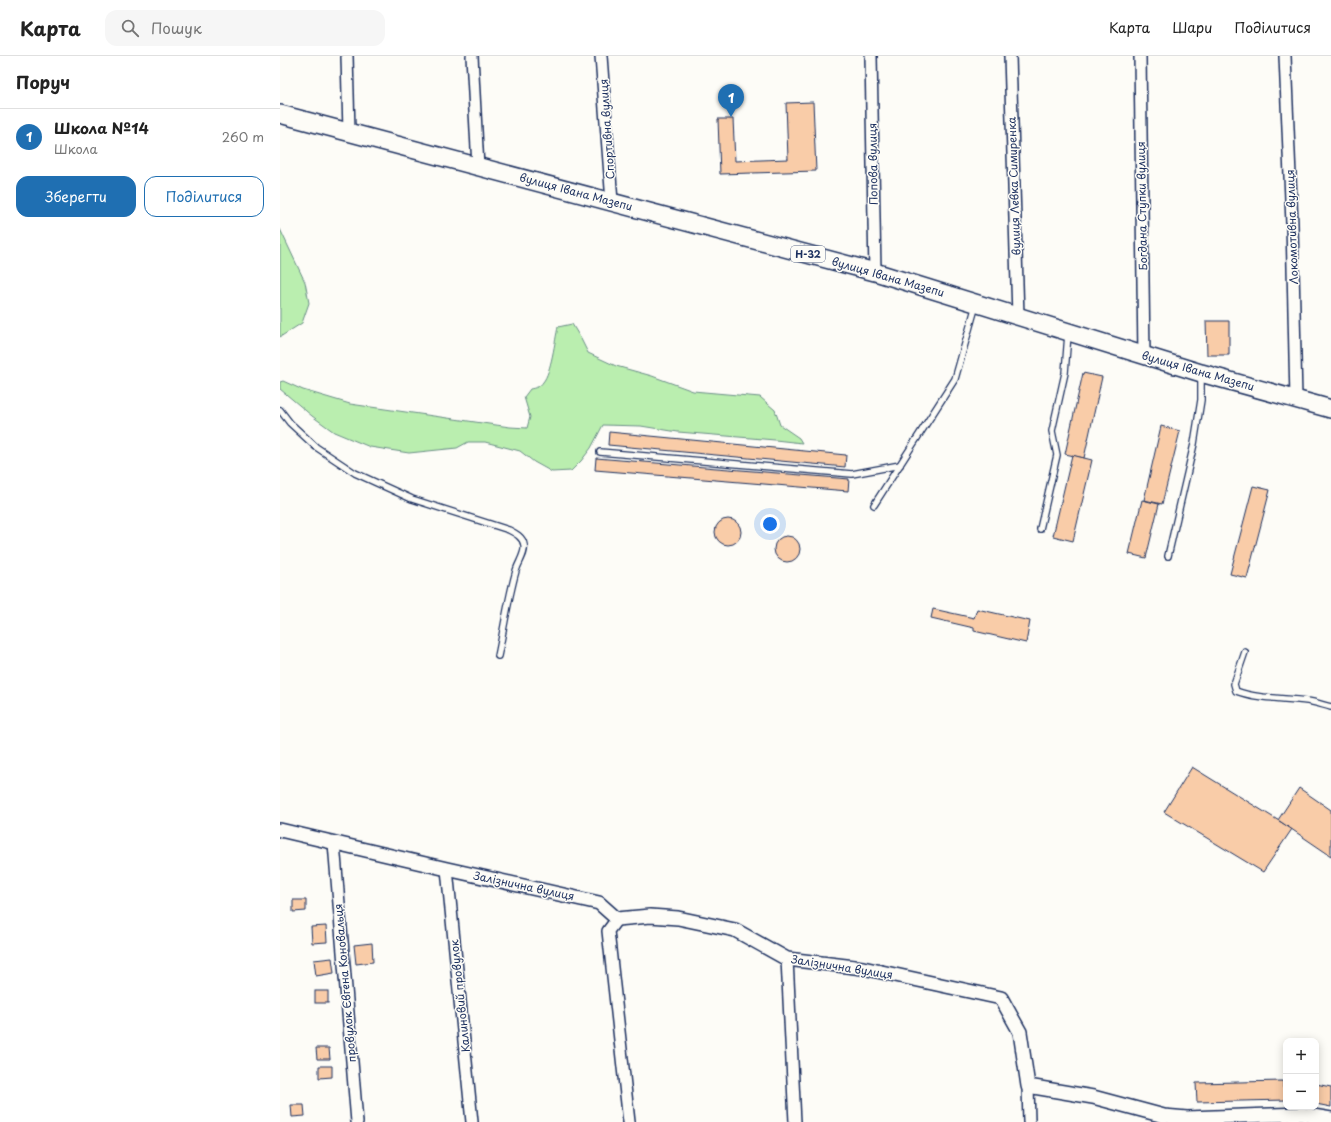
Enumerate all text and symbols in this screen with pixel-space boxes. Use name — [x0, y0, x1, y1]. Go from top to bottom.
search box — [105, 10, 385, 46]
text: Карта — [20, 14, 81, 42]
text: Пошук — [151, 16, 202, 39]
icon: search — [119, 17, 141, 39]
text: Карта — [1109, 17, 1150, 38]
text: Шари — [1172, 17, 1212, 38]
text: Поділитися — [1234, 17, 1311, 38]
text: Поруч — [16, 69, 70, 95]
street label: Спортивна вулиця — [595, 78, 618, 180]
pin: 1 — [718, 84, 744, 117]
text: Школа №14 — [54, 116, 149, 139]
street label: вулиця Левка Симиренка — [1003, 116, 1024, 256]
street label: Попова вулиця — [863, 123, 882, 205]
text: 1 — [26, 127, 32, 146]
text: 260 m — [222, 127, 264, 146]
text: Школа — [54, 139, 98, 158]
street label: Богдана Ступки вулиця — [1132, 141, 1151, 271]
street label: вулиця Івана Мазепи — [518, 168, 635, 215]
street label: Локомотивна вулиця — [1281, 169, 1302, 285]
button: Зберегти — [16, 176, 136, 217]
button: Поділитися — [144, 176, 264, 217]
road number: Н-32 — [791, 246, 825, 262]
street label: вулиця Івана Мазепи — [830, 252, 946, 301]
street label: вулиця Івана Мазепи — [1140, 346, 1256, 395]
your location — [760, 514, 780, 534]
street label: Залізнична вулиця — [471, 866, 576, 904]
street label: провулок Євгена Коновальця — [329, 903, 360, 1063]
street label: Калиновий провулок — [445, 938, 474, 1053]
street label: Залізнична вулиця — [789, 950, 894, 983]
map controls — [1283, 1038, 1319, 1110]
button: + — [1283, 1038, 1319, 1074]
button: − — [1283, 1074, 1319, 1110]

